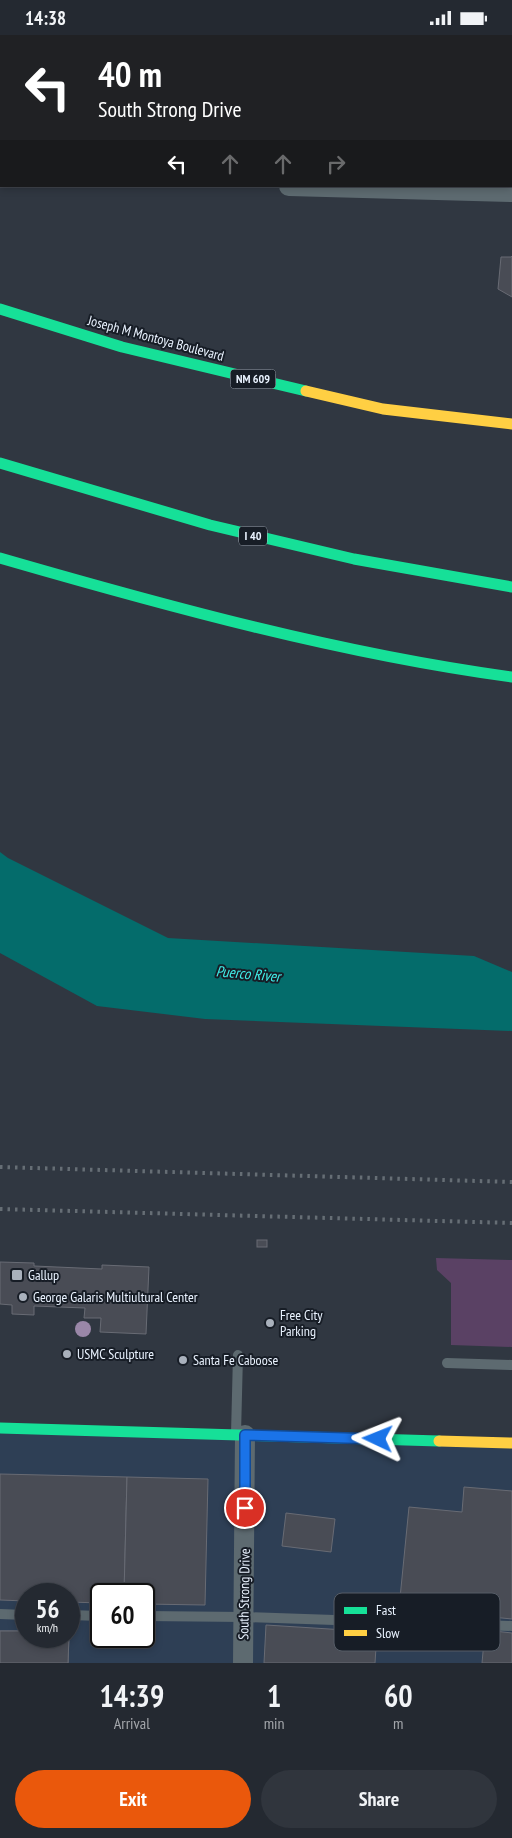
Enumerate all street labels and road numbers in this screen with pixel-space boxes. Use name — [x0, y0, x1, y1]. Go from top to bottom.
street label: Joseph M Montoya Boulevard — [85, 311, 226, 365]
road number: NM 609 — [230, 369, 276, 389]
road number: I 40 — [239, 527, 267, 546]
street label: South Strong Drive — [234, 1548, 254, 1640]

